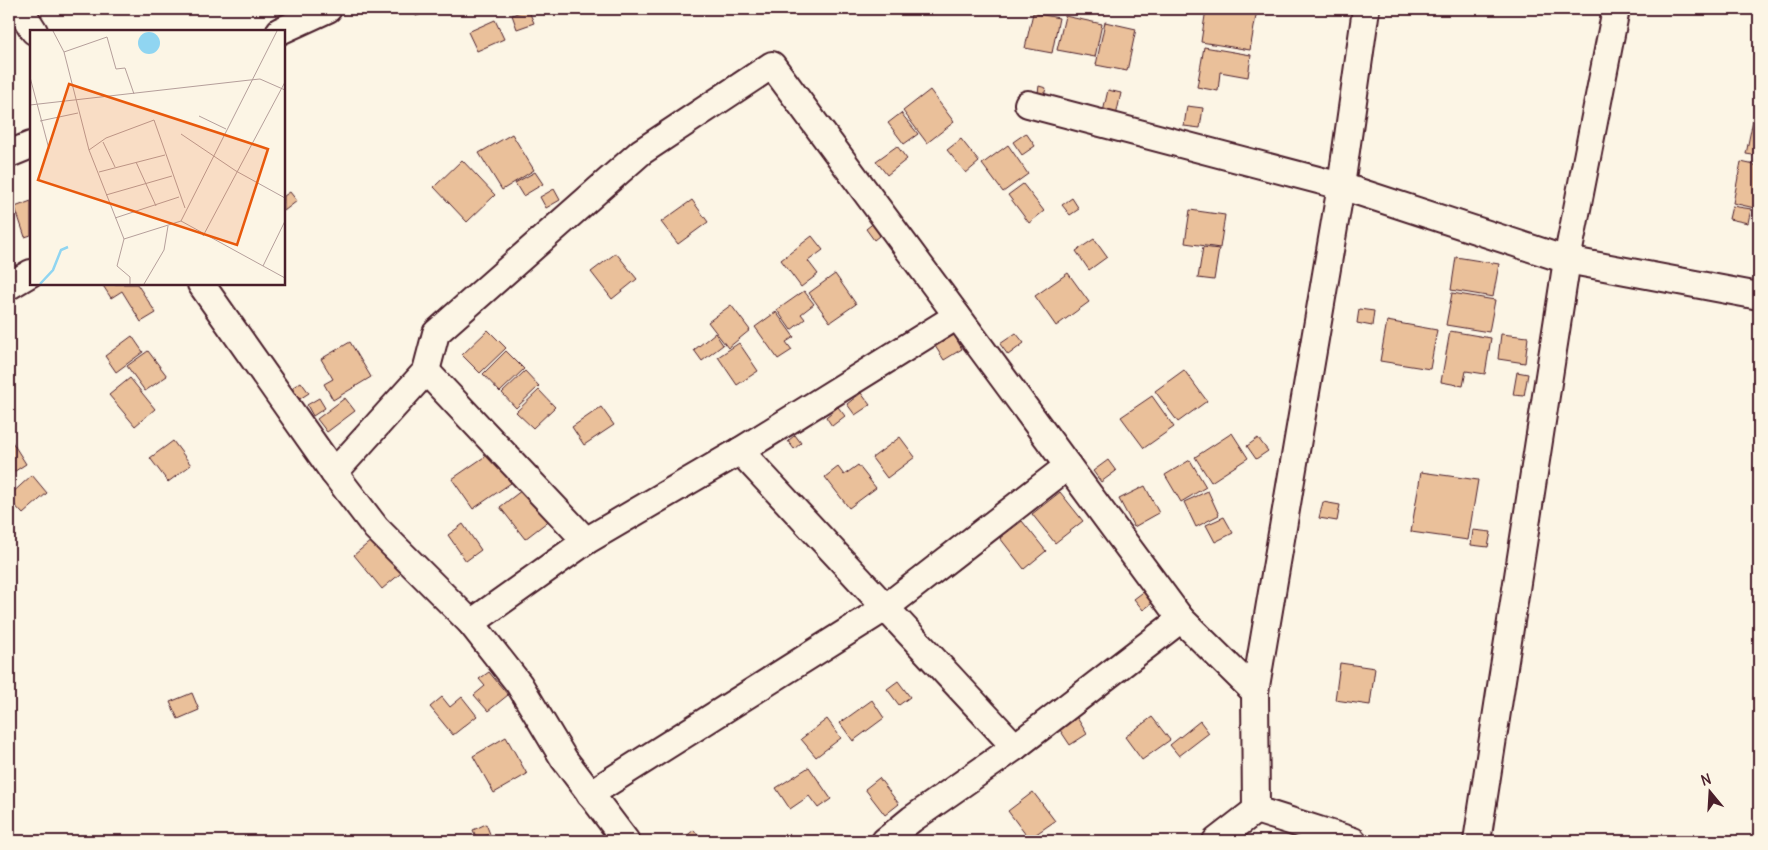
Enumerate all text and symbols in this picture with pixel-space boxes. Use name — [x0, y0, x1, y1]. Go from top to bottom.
inset map — [30, 30, 285, 285]
north arrow — [1686, 768, 1736, 818]
text: N — [1699, 770, 1713, 790]

